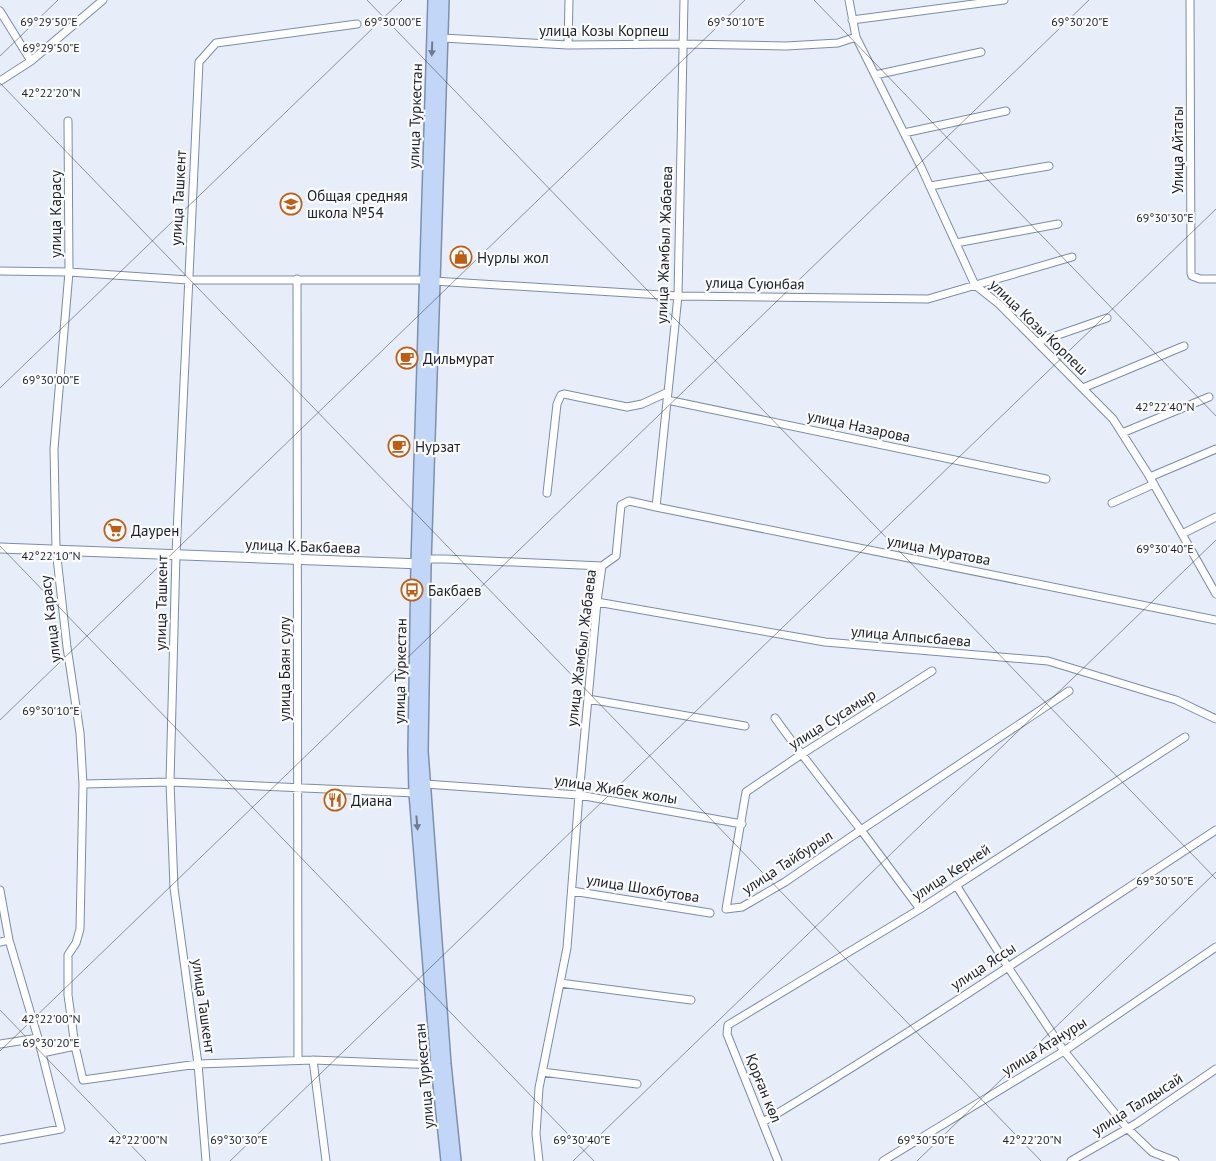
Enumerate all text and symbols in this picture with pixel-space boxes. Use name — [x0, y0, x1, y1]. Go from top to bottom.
text: 69°29'50"E — [20, 14, 78, 29]
text: 69°30'00"E — [364, 14, 422, 29]
text: 69°30'10"E — [707, 14, 765, 29]
text: 69°30'20"E — [1051, 14, 1109, 29]
street label: улица Козы Корпеш — [539, 21, 669, 40]
text: 69°29'50"E — [22, 40, 80, 55]
one-way arrow — [428, 41, 436, 57]
street label: улица Туркестан — [404, 63, 426, 169]
text: 42°22'20"N — [21, 85, 81, 100]
street label: Улица Айтагы — [1168, 106, 1187, 194]
street label: улица Ташкент — [166, 150, 190, 246]
street label: улица Жамбыл Жабаева — [652, 165, 676, 325]
street label: улица Карасу — [46, 170, 65, 258]
place label: Общая средняя школа №54 — [307, 186, 408, 222]
school or university icon: Общая средняя школа №54 — [279, 192, 303, 216]
text: 69°30'30"E — [1136, 210, 1194, 225]
shop icon: Нурлы жол — [449, 245, 473, 269]
place label: Нурлы жол — [477, 248, 549, 267]
street label: улица Суюнбая — [705, 273, 805, 293]
street label: улица Козы Корпеш — [986, 275, 1092, 379]
cafe icon: Дильмурат — [395, 346, 419, 370]
place label: Дильмурат — [423, 349, 494, 368]
text: 69°30'00"E — [22, 372, 80, 387]
text: 42°22'40"N — [1135, 399, 1195, 414]
street label: улица Назарова — [806, 406, 912, 446]
cafe icon: Нурзат — [387, 434, 411, 458]
place label: Нурзат — [415, 437, 460, 456]
supermarket icon: Даурен — [103, 518, 127, 542]
place label: Даурен — [131, 521, 179, 540]
street label: улица Муратова — [886, 531, 992, 569]
street label: улица К.Бакбаева — [245, 534, 361, 558]
text: 69°30'40"E — [1136, 541, 1194, 556]
text: 42°22'10"N — [21, 548, 81, 563]
street label: улица Ташкент — [151, 555, 171, 651]
street label: улица Жамбыл Жабаева — [562, 568, 600, 728]
street label: улица Карасу — [35, 574, 65, 664]
bus stop icon: Бакбаев — [400, 578, 424, 602]
place label: Бакбаев — [428, 581, 481, 600]
street label: улица Баян сулу — [275, 617, 294, 721]
street label: улица Туркестан — [390, 618, 410, 724]
street label: улица Алпысбаева — [850, 621, 972, 651]
street label: улица Сусамыр — [785, 685, 879, 753]
text: 69°30'10"E — [22, 703, 80, 718]
street label: улица Жибек жолы — [553, 770, 679, 808]
restaurant icon: Диана — [323, 788, 347, 812]
place label: Диана — [351, 791, 392, 810]
one-way arrow — [413, 816, 421, 832]
street label: улица Тайбурыл — [738, 826, 836, 898]
street label: улица Керней — [908, 840, 994, 904]
street label: улица Шохбутова — [585, 870, 701, 906]
text: 69°30'50"E — [1136, 873, 1194, 888]
street label: улица Яссы — [947, 938, 1019, 994]
street label: улица Ташкент — [188, 957, 220, 1055]
text: 42°22'00"N — [21, 1011, 81, 1026]
street label: улица Атануры — [998, 1012, 1090, 1080]
street label: улица Туркестан — [410, 1023, 438, 1129]
text: 69°30'20"E — [22, 1035, 80, 1050]
street label: Қорған көл — [742, 1051, 786, 1125]
street label: улица Талдысай — [1088, 1068, 1186, 1140]
text: 42°22'00"N — [108, 1132, 168, 1147]
text: 69°30'30"E — [210, 1132, 268, 1147]
text: 69°30'40"E — [553, 1132, 611, 1147]
text: 69°30'50"E — [897, 1132, 955, 1147]
text: 42°22'20"N — [1002, 1132, 1062, 1147]

